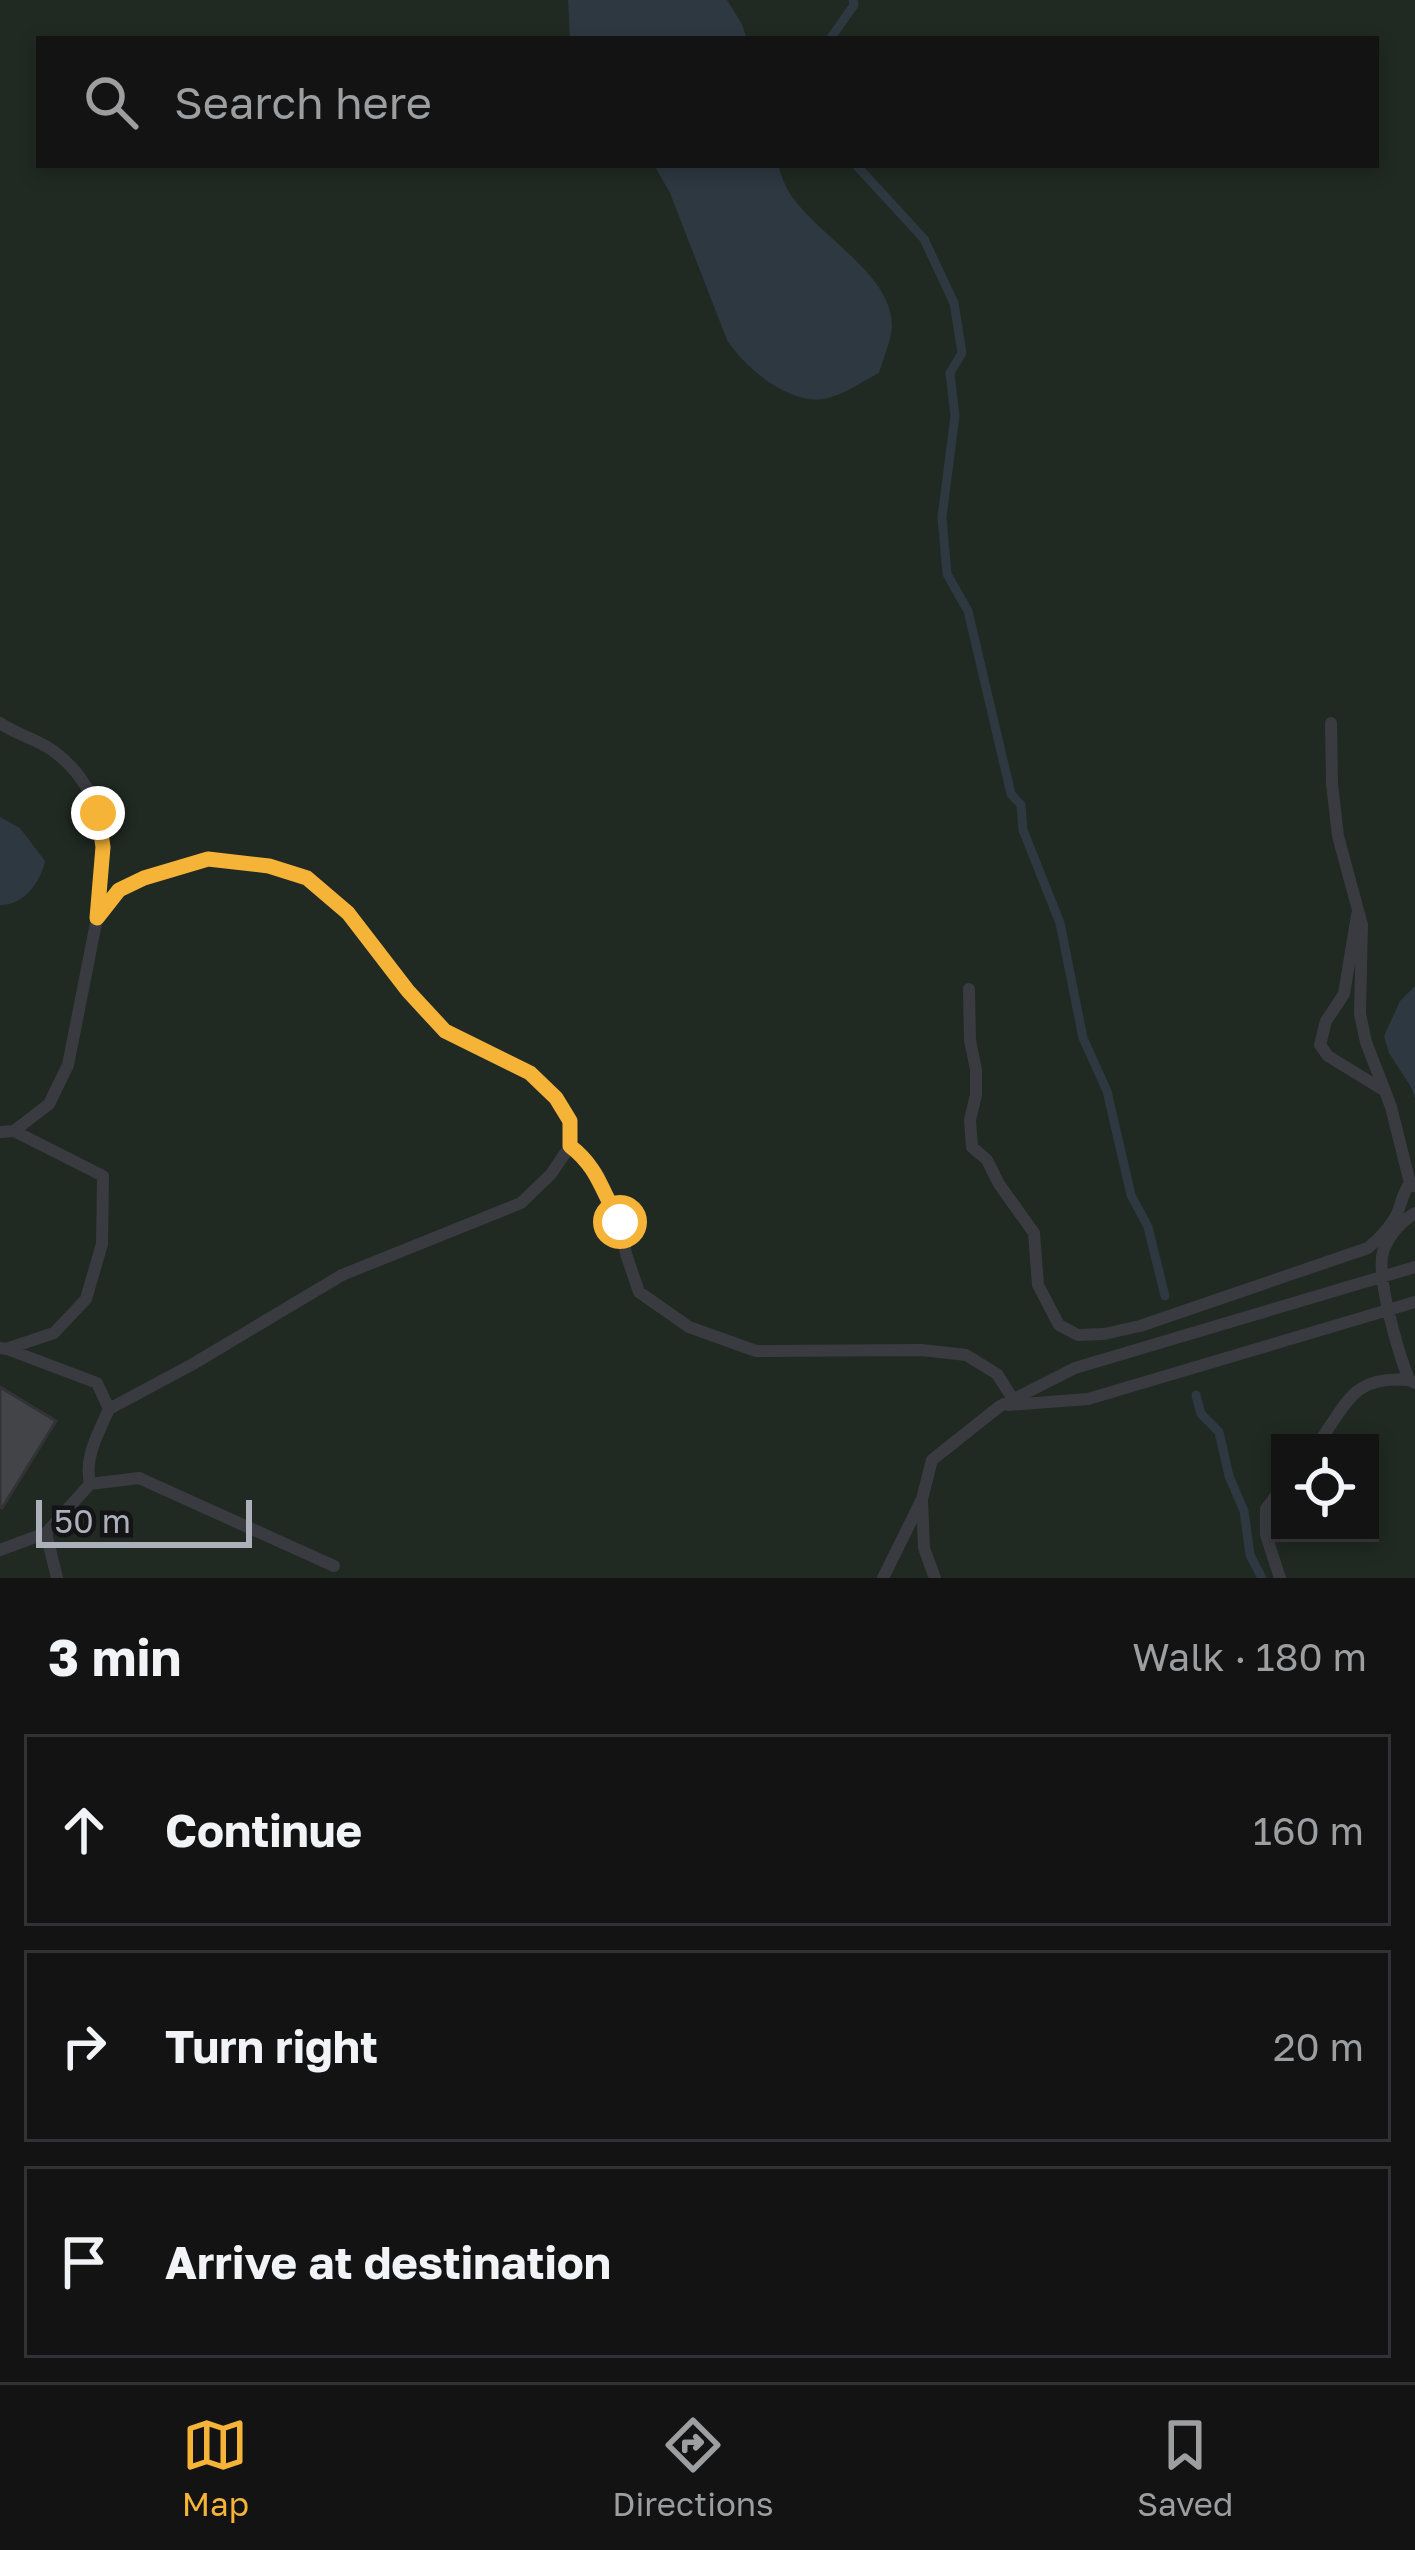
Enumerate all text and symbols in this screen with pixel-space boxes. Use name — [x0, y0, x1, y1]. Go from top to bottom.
search box — [36, 36, 1379, 168]
icon: search — [78, 69, 144, 135]
text: Search here — [174, 75, 432, 129]
route end — [71, 786, 125, 840]
route start — [593, 1195, 647, 1249]
map controls — [1271, 1434, 1379, 1542]
button: locate — [1271, 1434, 1379, 1542]
scale bar — [36, 1494, 252, 1547]
text: 50 m — [54, 1501, 131, 1540]
text: 3 min — [48, 1626, 181, 1687]
text: Walk · 180 m — [1132, 1633, 1367, 1680]
icon: ahead — [51, 1797, 117, 1863]
text: Continue — [165, 1803, 362, 1857]
text: 160 m — [1253, 1807, 1364, 1854]
icon: right — [51, 2013, 117, 2079]
text: Turn right — [165, 2019, 378, 2073]
text: 20 m — [1273, 2023, 1364, 2070]
icon: arrive — [51, 2229, 117, 2295]
text: Arrive at destination — [165, 2235, 611, 2289]
tab: Map — [182, 2412, 249, 2523]
tab: Directions — [612, 2412, 774, 2523]
tab: Saved — [1137, 2412, 1233, 2523]

